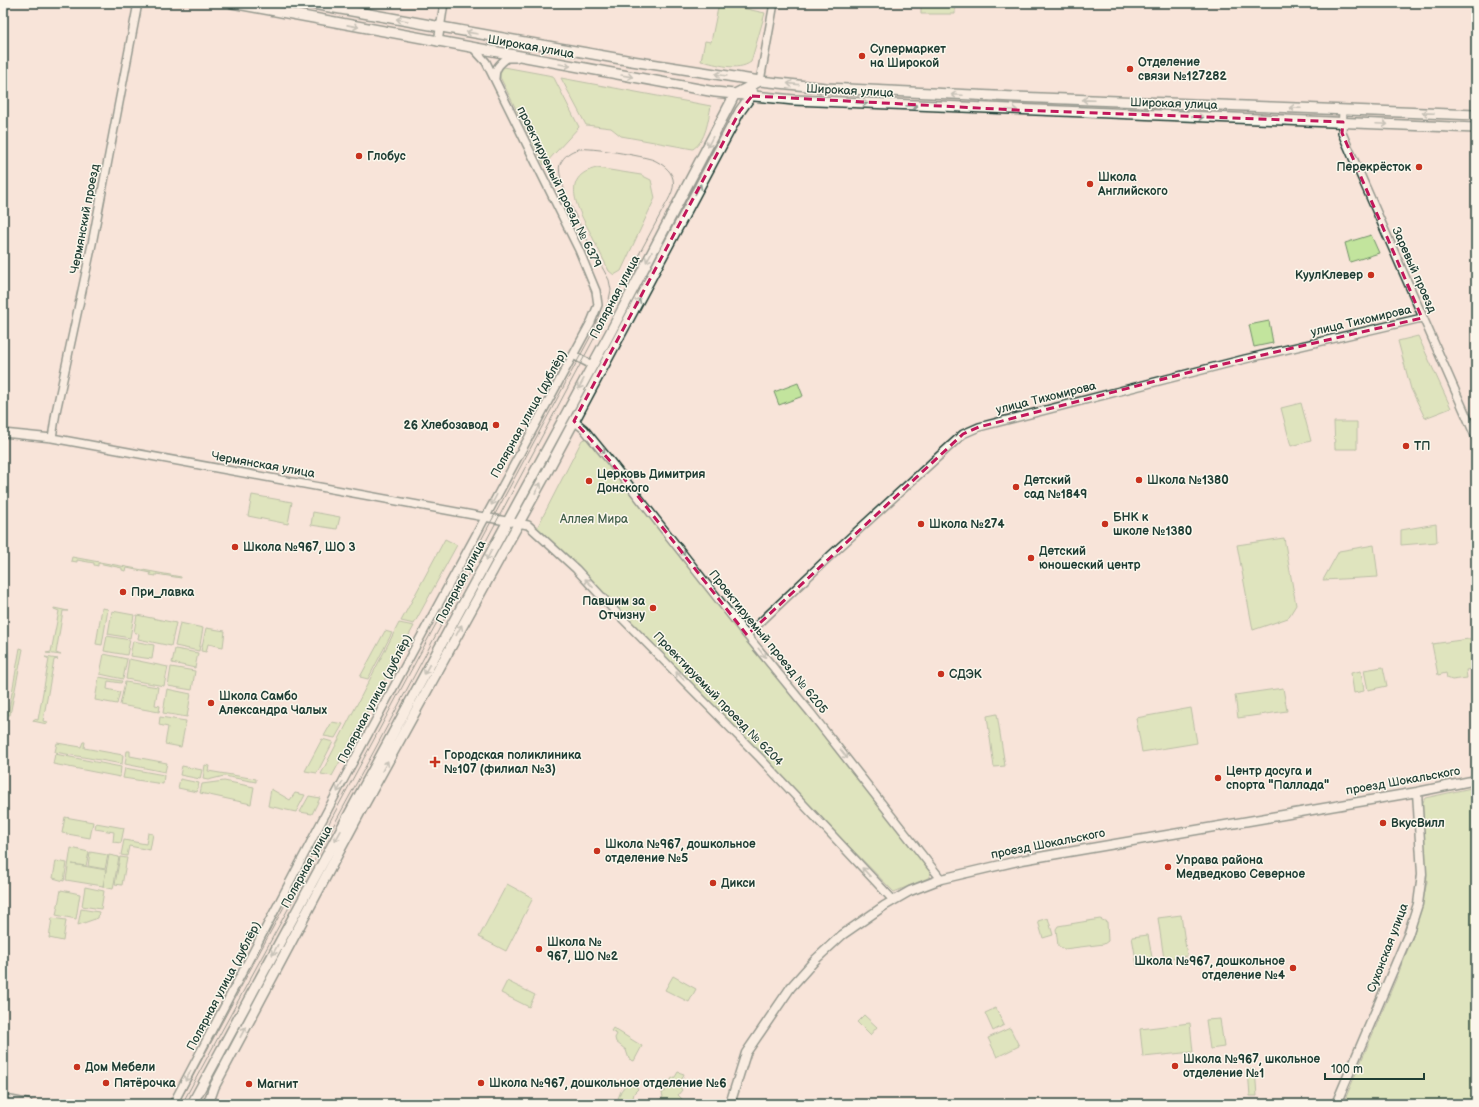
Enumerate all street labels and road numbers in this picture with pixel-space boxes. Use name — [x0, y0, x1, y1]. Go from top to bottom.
street label: Широкая улица — [486, 32, 576, 62]
street label: Широкая улица — [806, 81, 894, 101]
street label: Широкая улица — [1130, 95, 1218, 113]
street label: проектируемый проезд № 6379 — [513, 104, 605, 270]
street label: Чермянский проезд — [67, 162, 103, 275]
street label: Заревый проезд — [1388, 225, 1440, 316]
street label: Полярная улица — [587, 253, 643, 341]
street label: улица Тихомирова — [1309, 302, 1413, 340]
street label: Полярная улица (дублёр) — [488, 347, 570, 481]
street label: улица Тихомирова — [994, 378, 1098, 418]
street label: Чермянская улица — [210, 448, 316, 482]
street label: Полярная улица — [433, 538, 489, 626]
street label: Проектируемый проезд № 6205 — [705, 567, 831, 717]
street label: Проектируемый проезд № 6204 — [650, 629, 787, 770]
street label: Полярная улица (дублёр) — [335, 632, 415, 766]
street label: проезд Шокальского — [1345, 764, 1461, 798]
street label: Полярная улица — [278, 823, 336, 911]
street label: проезд Шокальского — [990, 826, 1106, 862]
street label: Сухонская улица — [1364, 901, 1412, 995]
street label: Полярная улица (дублёр) — [184, 919, 264, 1053]

